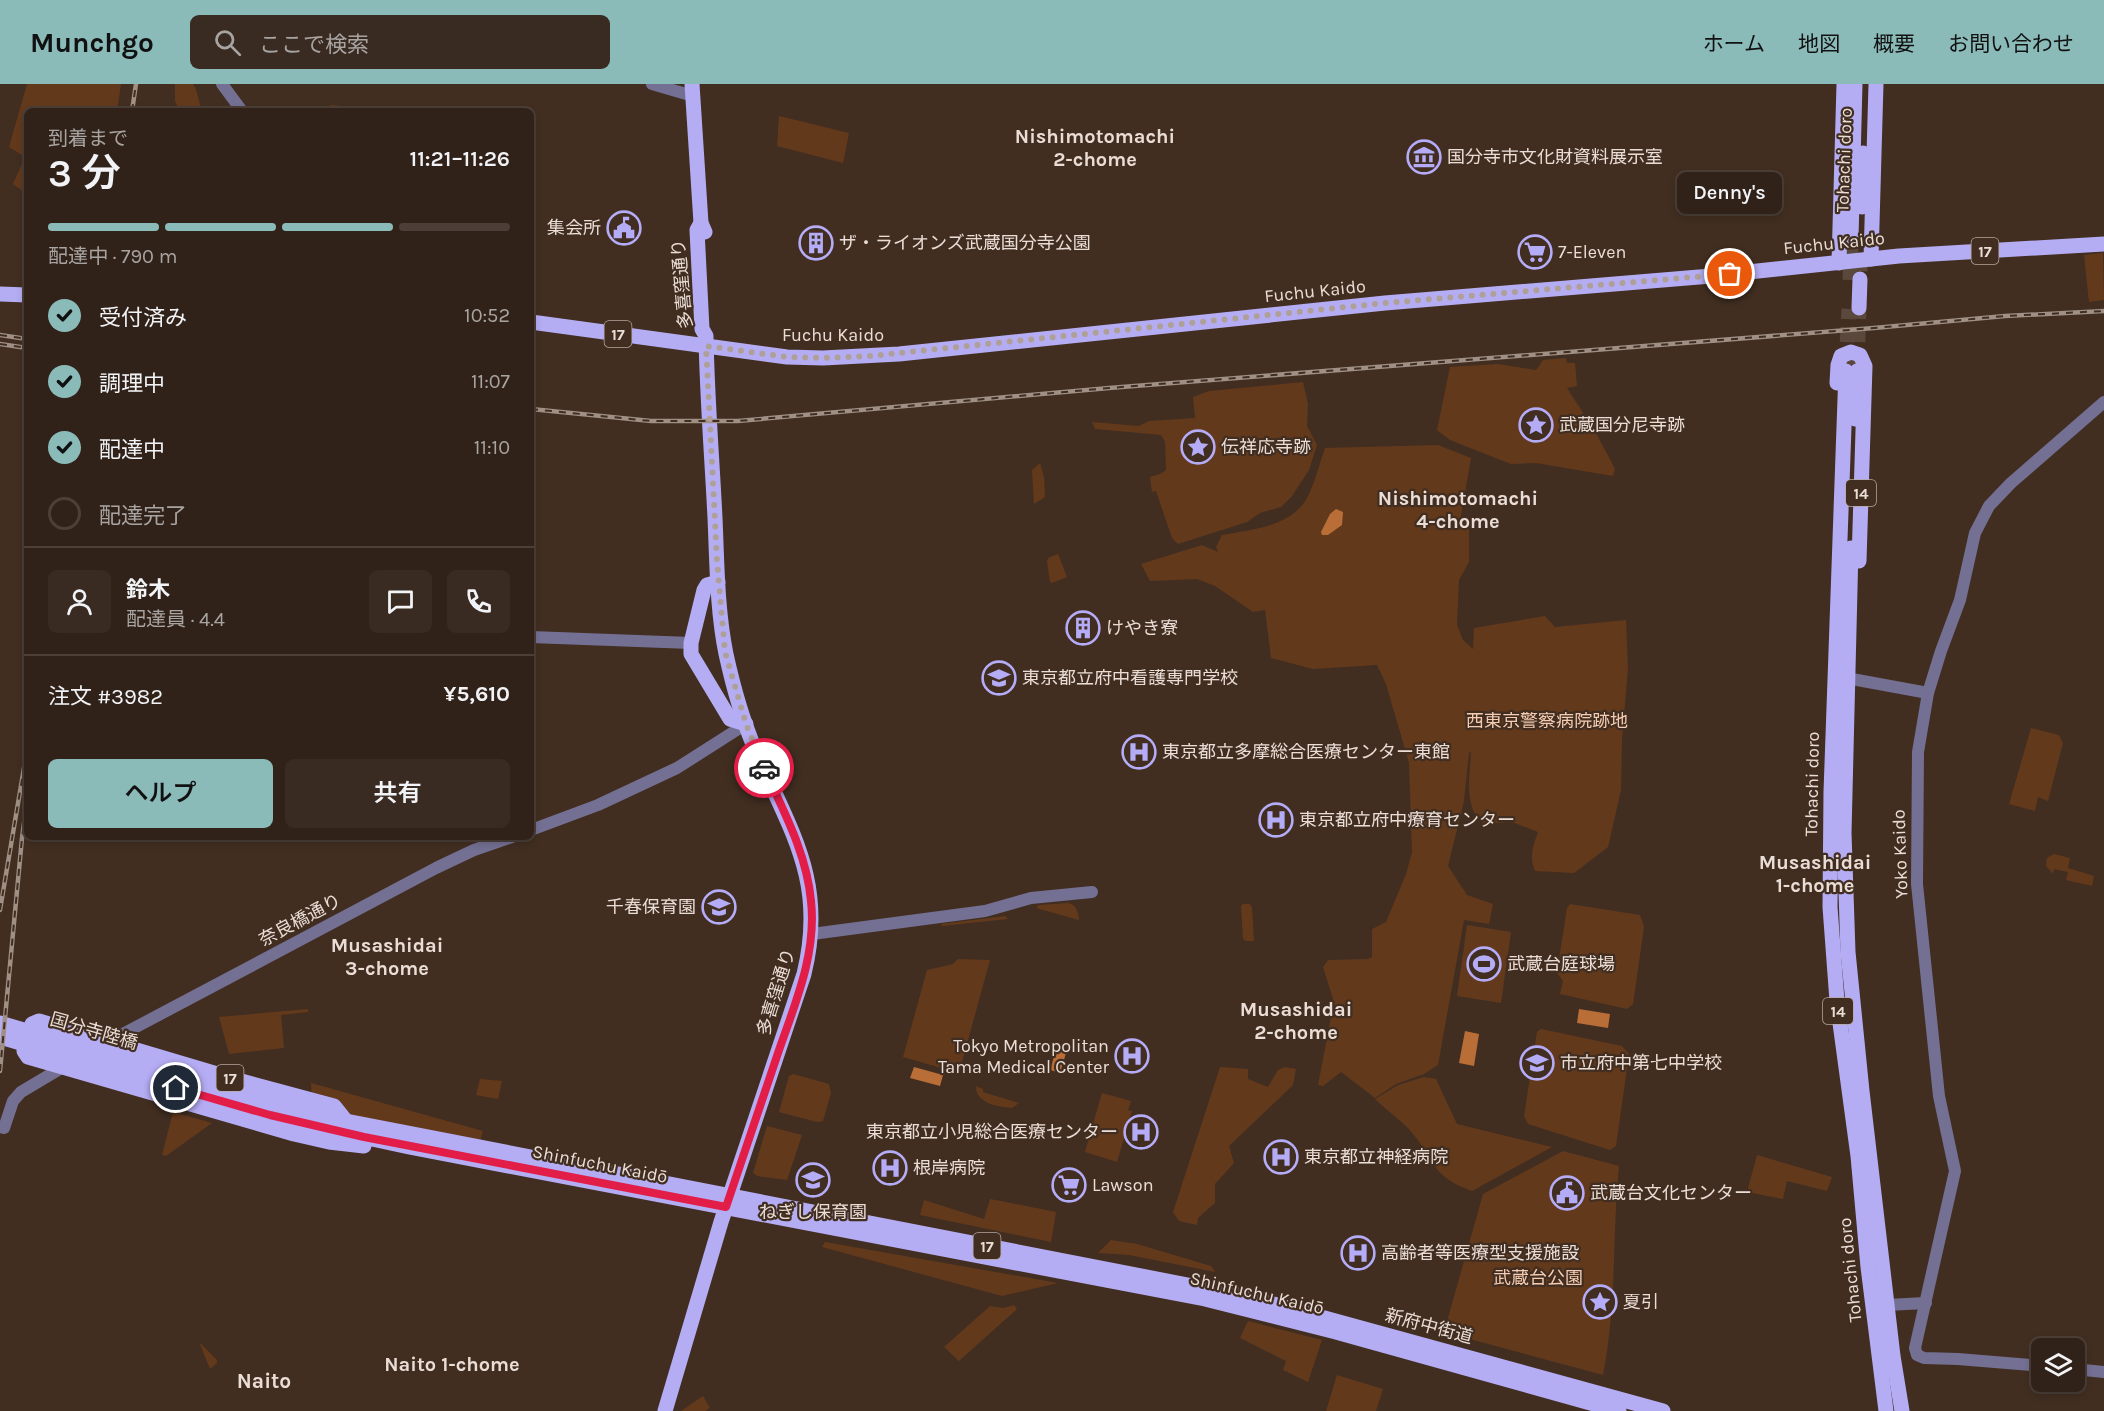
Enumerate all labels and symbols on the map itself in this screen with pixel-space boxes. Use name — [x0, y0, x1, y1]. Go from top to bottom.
street label: Tohachi doro — [1831, 107, 1857, 213]
district label: Nishimotomachi 2-chome — [1015, 125, 1175, 171]
museum icon: 国分寺市文化財資料展示室 — [1406, 139, 1442, 175]
place label: 国分寺市文化財資料展示室 — [1447, 146, 1663, 168]
callout: Denny's — [1678, 172, 1782, 214]
public building icon: 集会所 — [606, 210, 642, 246]
place label: 集会所 — [547, 217, 601, 239]
building icon: ザ・ライオンズ武蔵国分寺公園 — [798, 225, 834, 261]
street label: Fuchu Kaido — [1782, 227, 1886, 259]
place label: ザ・ライオンズ武蔵国分寺公園 — [839, 232, 1091, 254]
supermarket icon: 7-Eleven — [1517, 234, 1553, 270]
street label: 多喜窪通り — [667, 238, 697, 330]
road number: 17 — [1972, 238, 1998, 264]
place label: 7-Eleven — [1558, 241, 1626, 263]
pin — [1704, 248, 1755, 299]
street label: Fuchu Kaido — [1263, 275, 1367, 307]
road number: 17 — [604, 321, 632, 347]
street label: Fuchu Kaido — [782, 324, 884, 346]
place icon: 武蔵国分尼寺跡 — [1518, 407, 1554, 443]
place label: 武蔵国分尼寺跡 — [1559, 414, 1685, 436]
place icon: 伝祥応寺跡 — [1180, 429, 1216, 465]
place label: 伝祥応寺跡 — [1221, 436, 1311, 458]
road number: 14 — [1846, 480, 1876, 506]
district label: Nishimotomachi 4-chome — [1378, 487, 1538, 533]
building icon: けやき寮 — [1065, 610, 1101, 646]
place label: けやき寮 — [1106, 617, 1178, 639]
school or university icon: 東京都立府中看護専門学校 — [981, 660, 1017, 696]
place label: 東京都立府中看護専門学校 — [1022, 667, 1238, 689]
park label: 西東京警察病院跡地 — [1466, 710, 1628, 732]
street label: Tohachi doro — [1800, 731, 1824, 837]
hospital icon: 東京都立多摩総合医療センター東館 — [1121, 734, 1157, 770]
courier — [734, 738, 794, 798]
place label: 東京都立多摩総合医療センター東館 — [1162, 741, 1450, 763]
hospital icon: 東京都立府中療育センター — [1258, 802, 1294, 838]
place label: 東京都立府中療育センター — [1299, 809, 1515, 831]
street label: Yoko Kaido — [1887, 809, 1913, 899]
district label: Musashidai 1-chome — [1759, 851, 1871, 897]
street label: 奈良橋通り — [255, 889, 345, 951]
school or university icon: 千春保育園 — [701, 889, 737, 925]
place label: 千春保育園 — [606, 896, 696, 918]
district label: Musashidai 3-chome — [331, 934, 443, 980]
street label: 多喜窪通り — [752, 946, 800, 1038]
sports icon: 武蔵台庭球場 — [1466, 946, 1502, 982]
place label: 武蔵台庭球場 — [1507, 953, 1615, 975]
district label: Musashidai 2-chome — [1240, 998, 1352, 1044]
road number: 14 — [1823, 998, 1853, 1024]
street label: 国分寺陸橋 — [48, 1008, 140, 1054]
place label: Tokyo Metropolitan Tama Medical Center — [938, 1035, 1109, 1078]
hospital icon: Tokyo Metropolitan Tama Medical Center — [1114, 1038, 1150, 1074]
school or university icon: 市立府中第七中学校 — [1519, 1045, 1555, 1081]
place label: 市立府中第七中学校 — [1560, 1052, 1722, 1074]
pin — [150, 1062, 201, 1113]
road number: 17 — [216, 1065, 244, 1091]
hospital icon: 東京都立小児総合医療センター — [1123, 1114, 1159, 1150]
place label: 東京都立小児総合医療センター — [866, 1121, 1118, 1143]
hospital icon: 東京都立神経病院 — [1263, 1139, 1299, 1175]
street label: Shinfuchu Kaidō — [531, 1140, 669, 1188]
place label: 東京都立神経病院 — [1304, 1146, 1448, 1168]
hospital icon: 根岸病院 — [872, 1150, 908, 1186]
place label: 根岸病院 — [913, 1157, 985, 1179]
school or university icon: ねぎし保育園 — [795, 1162, 831, 1198]
supermarket icon: Lawson — [1051, 1167, 1087, 1203]
place label: Lawson — [1092, 1174, 1154, 1196]
public building icon: 武蔵台文化センター — [1549, 1175, 1585, 1211]
place label: 武蔵台文化センター — [1590, 1182, 1752, 1204]
place label: ねぎし保育園 — [759, 1201, 867, 1223]
street label: Tohachi doro — [1834, 1217, 1866, 1323]
road number: 17 — [974, 1233, 1000, 1259]
hospital icon: 高齢者等医療型支援施設 — [1340, 1235, 1376, 1271]
place label: 高齢者等医療型支援施設 — [1381, 1242, 1579, 1264]
street label: Shinfuchu Kaidō — [1188, 1267, 1326, 1319]
park label: 武蔵台公園 — [1493, 1267, 1583, 1289]
place icon: 夏引 — [1582, 1284, 1618, 1320]
place label: 夏引 — [1623, 1291, 1659, 1313]
street label: 新府中街道 — [1383, 1304, 1475, 1348]
district label: Naito 1-chome — [384, 1353, 520, 1376]
district label: Naito — [237, 1369, 291, 1393]

